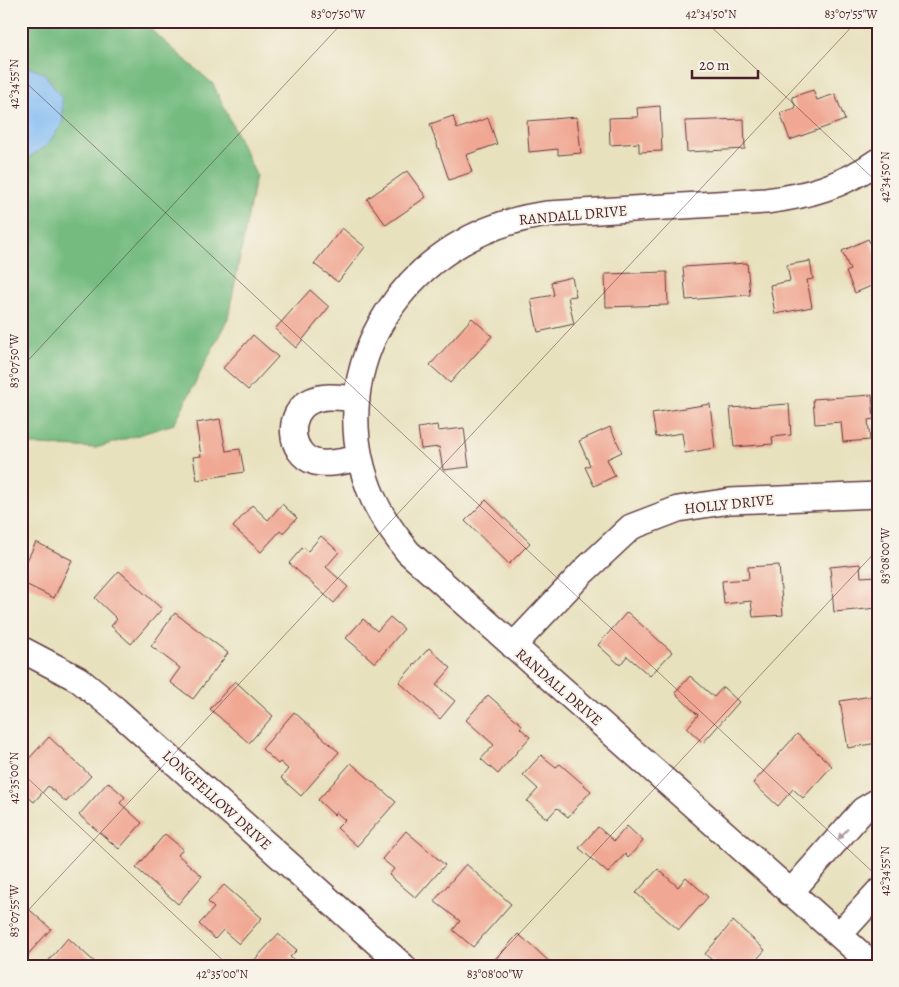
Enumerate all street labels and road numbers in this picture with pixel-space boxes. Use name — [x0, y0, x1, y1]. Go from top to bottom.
street label: RANDALL DRIVE — [518, 200, 628, 230]
street label: HOLLY DRIVE — [683, 489, 775, 519]
street label: RANDALL DRIVE — [511, 644, 607, 730]
street label: LONGFELLOW DRIVE — [158, 746, 276, 854]

